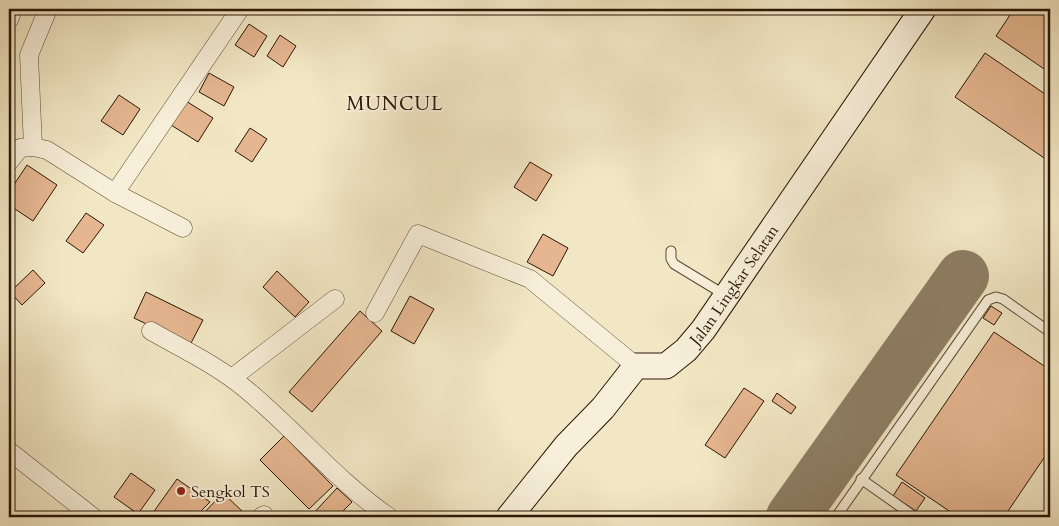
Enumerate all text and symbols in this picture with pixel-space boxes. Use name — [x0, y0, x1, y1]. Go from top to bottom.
district label: MUNCUL — [346, 91, 444, 117]
street label: Jalan Lingkar Selatan — [683, 221, 784, 352]
place label: Sengkol TS — [191, 481, 270, 503]
marker: Sengkol TS — [175, 485, 187, 497]

